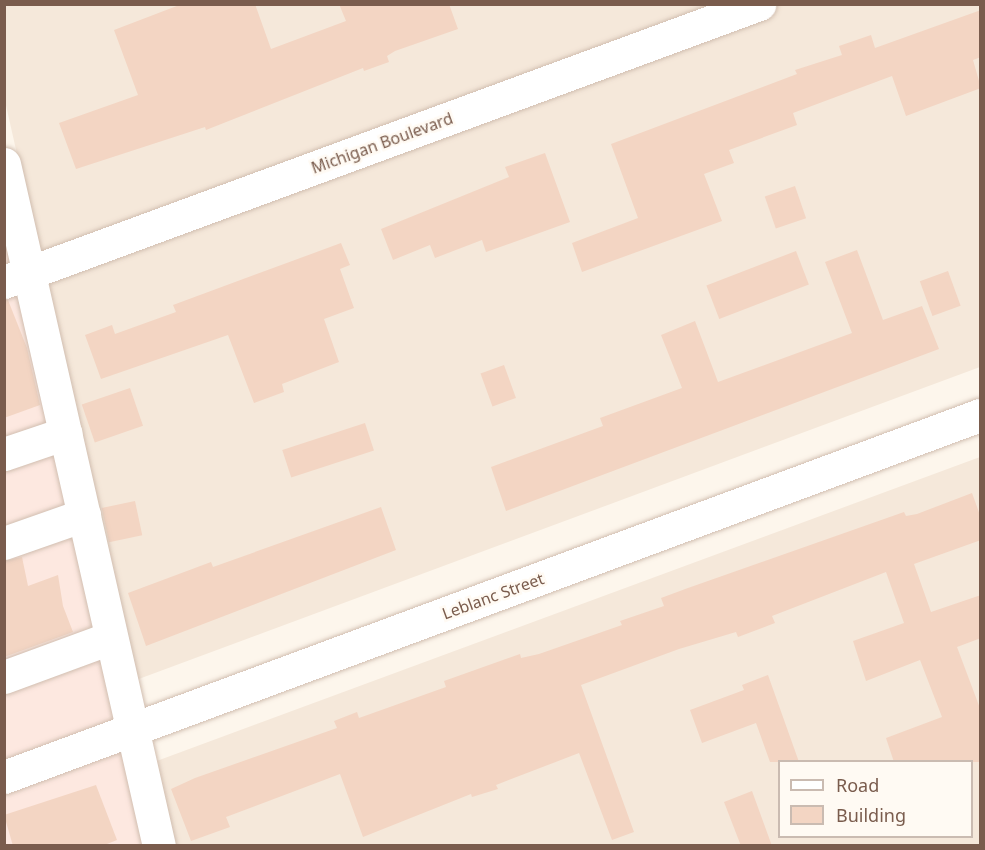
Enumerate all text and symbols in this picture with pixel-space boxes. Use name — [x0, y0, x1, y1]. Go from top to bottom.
street label: Michigan Boulevard — [309, 108, 455, 178]
street label: Leblanc Street — [440, 569, 546, 623]
legend — [778, 760, 973, 838]
text: Road — [836, 773, 879, 797]
text: Building — [836, 803, 906, 827]

